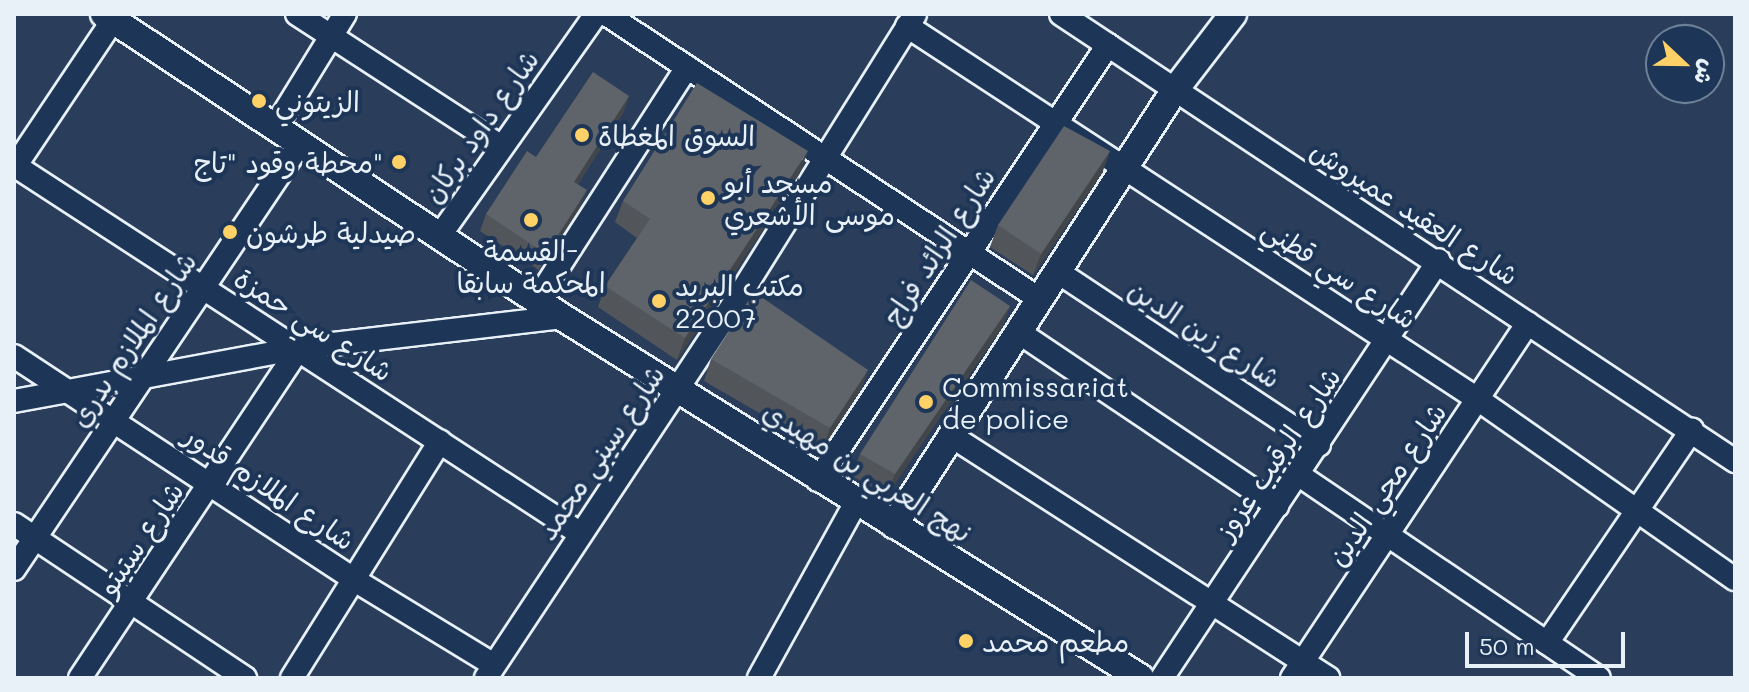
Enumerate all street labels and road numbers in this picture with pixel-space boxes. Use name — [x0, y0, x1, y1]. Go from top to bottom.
street label: شارع داود بركان — [415, 43, 545, 209]
street label: شارع العقيد عميروش — [1305, 132, 1525, 292]
street label: شارع الرائد فراج — [875, 161, 1001, 331]
street label: شارع سي قطني — [1257, 211, 1423, 335]
street label: شارع الملازم بدري — [61, 245, 203, 433]
street label: شارع سي حمزة — [229, 260, 399, 388]
street label: شارع زين الدين — [1123, 271, 1287, 395]
street label: شارع سيني محمد — [529, 358, 671, 546]
street label: شارع الرقيب عزوز — [1207, 361, 1347, 545]
street label: نهج العربي بن مهيدي — [757, 393, 979, 549]
street label: شارع محي الدين — [1319, 396, 1453, 572]
street label: شارع الملازم قدور — [178, 418, 362, 556]
street label: شارع ستيتو — [90, 475, 190, 601]

